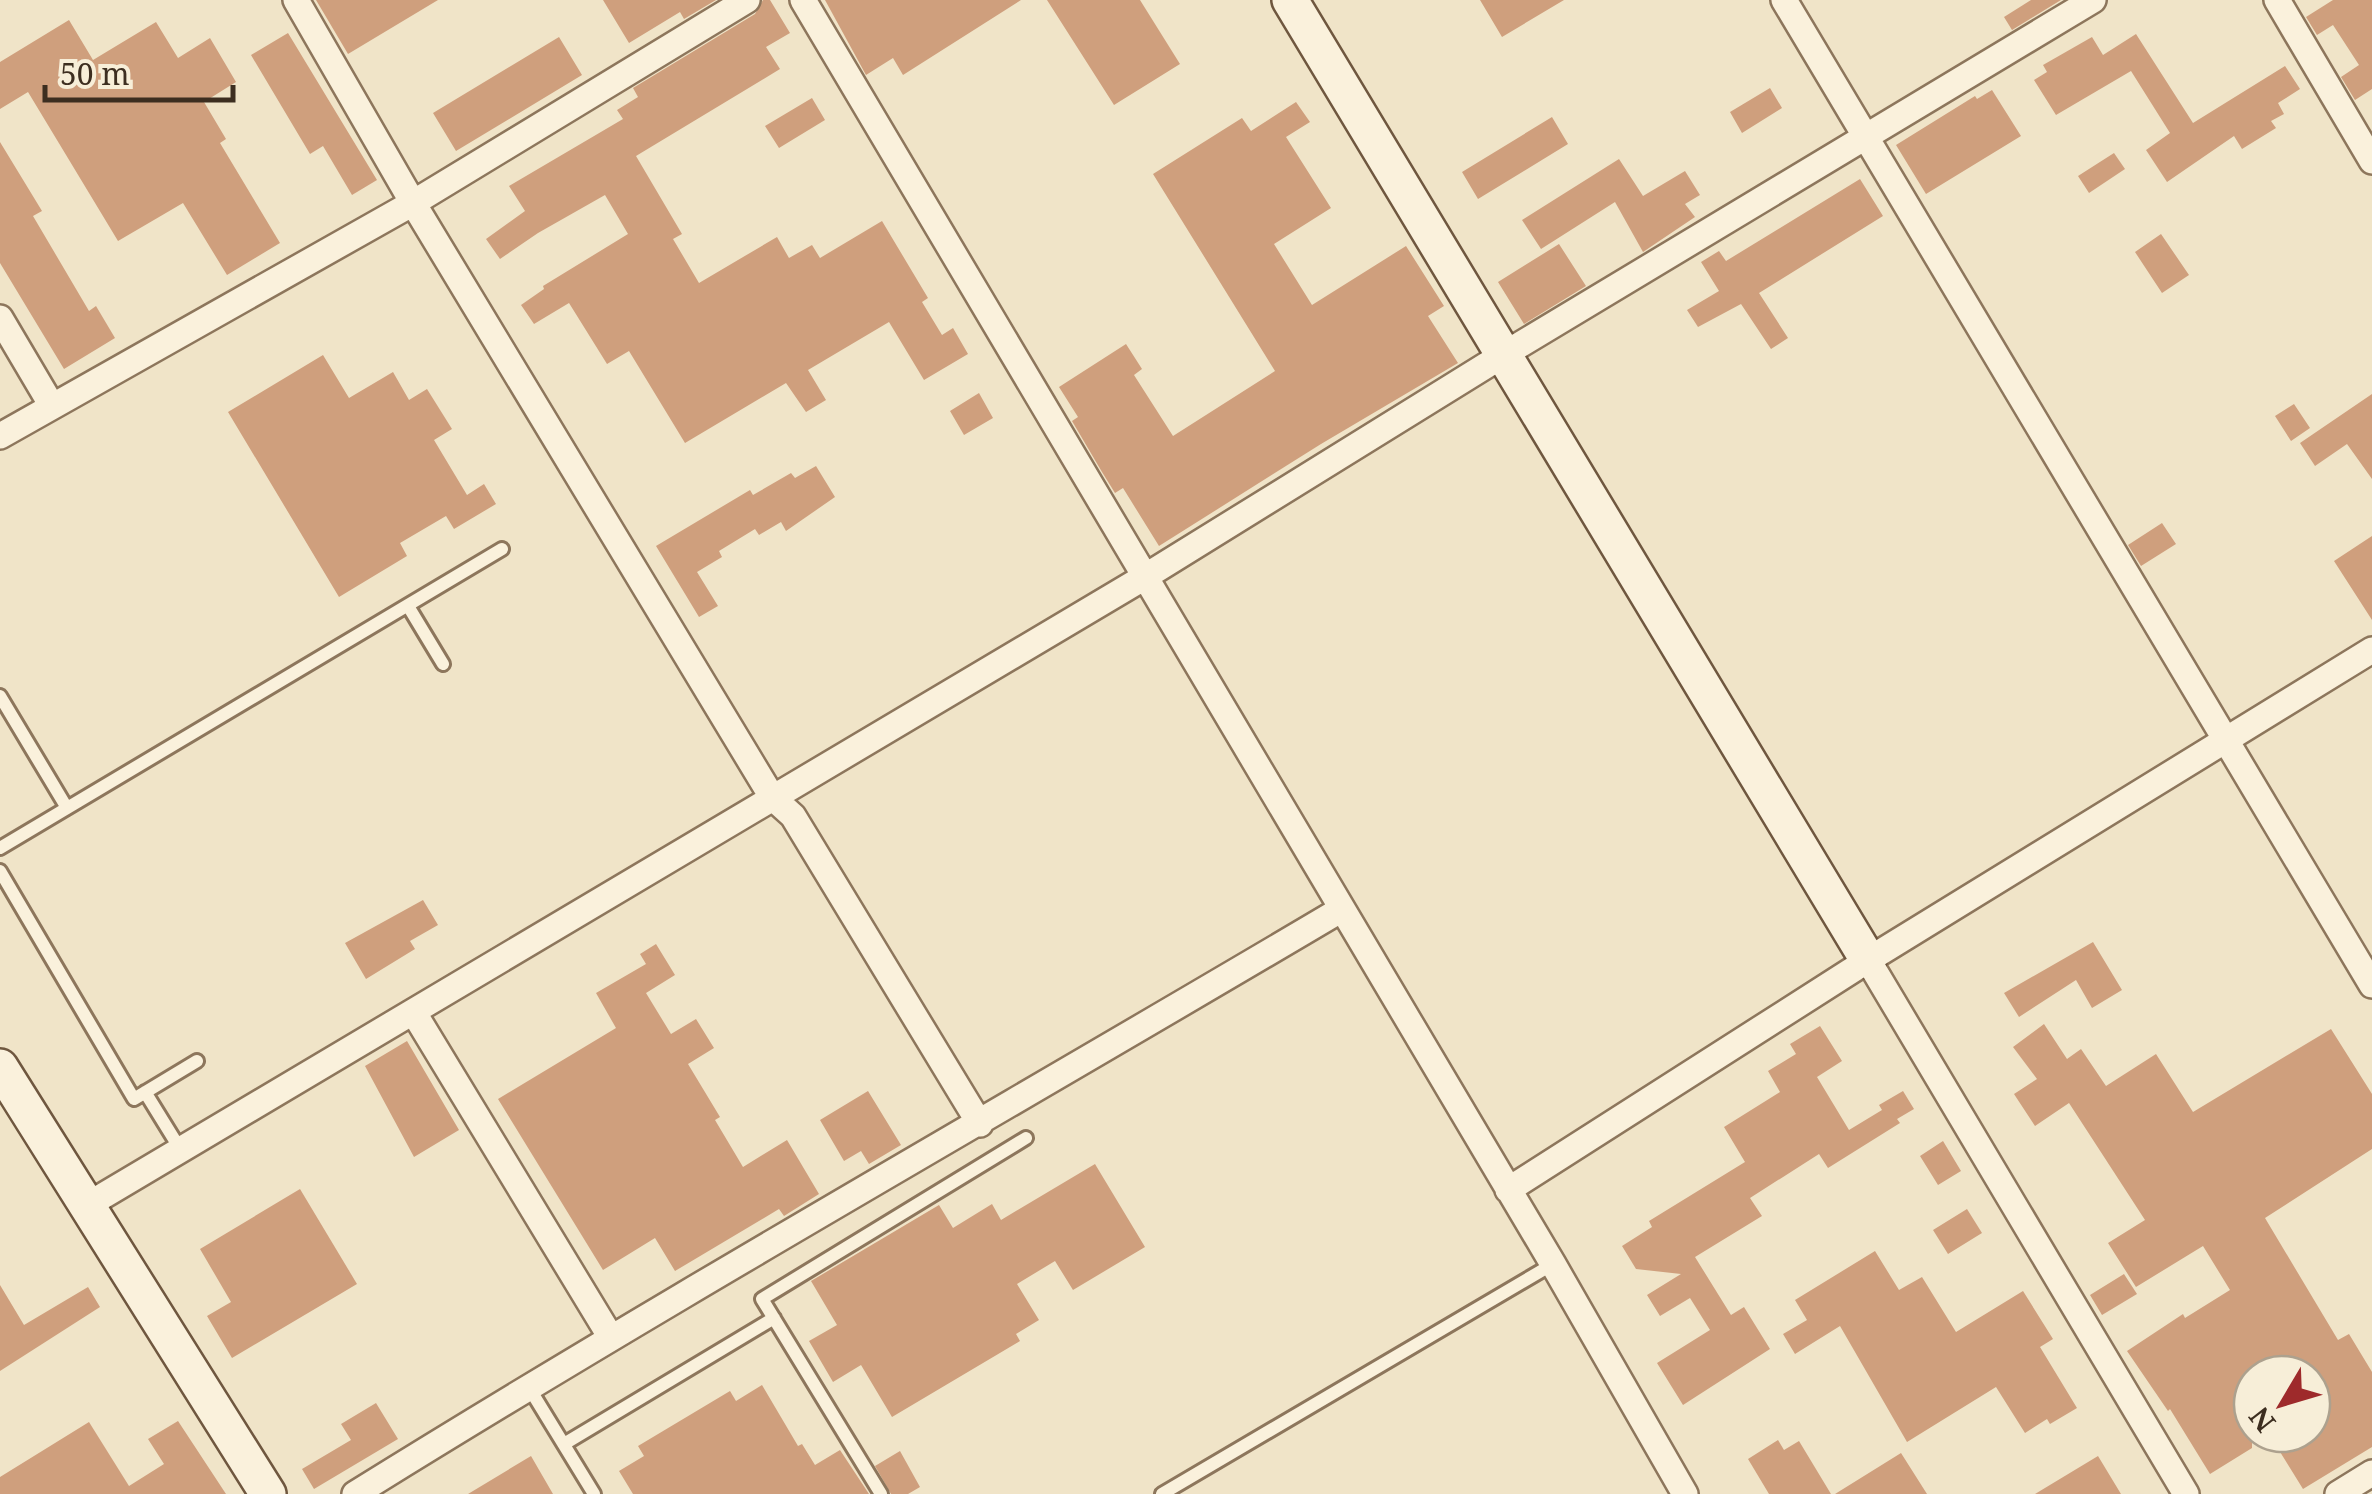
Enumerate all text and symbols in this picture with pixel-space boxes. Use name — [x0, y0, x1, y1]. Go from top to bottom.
scale bar — [45, 40, 232, 102]
text: 50 m — [60, 53, 130, 94]
north arrow — [2232, 1354, 2332, 1454]
text: N — [2240, 1400, 2283, 1440]

